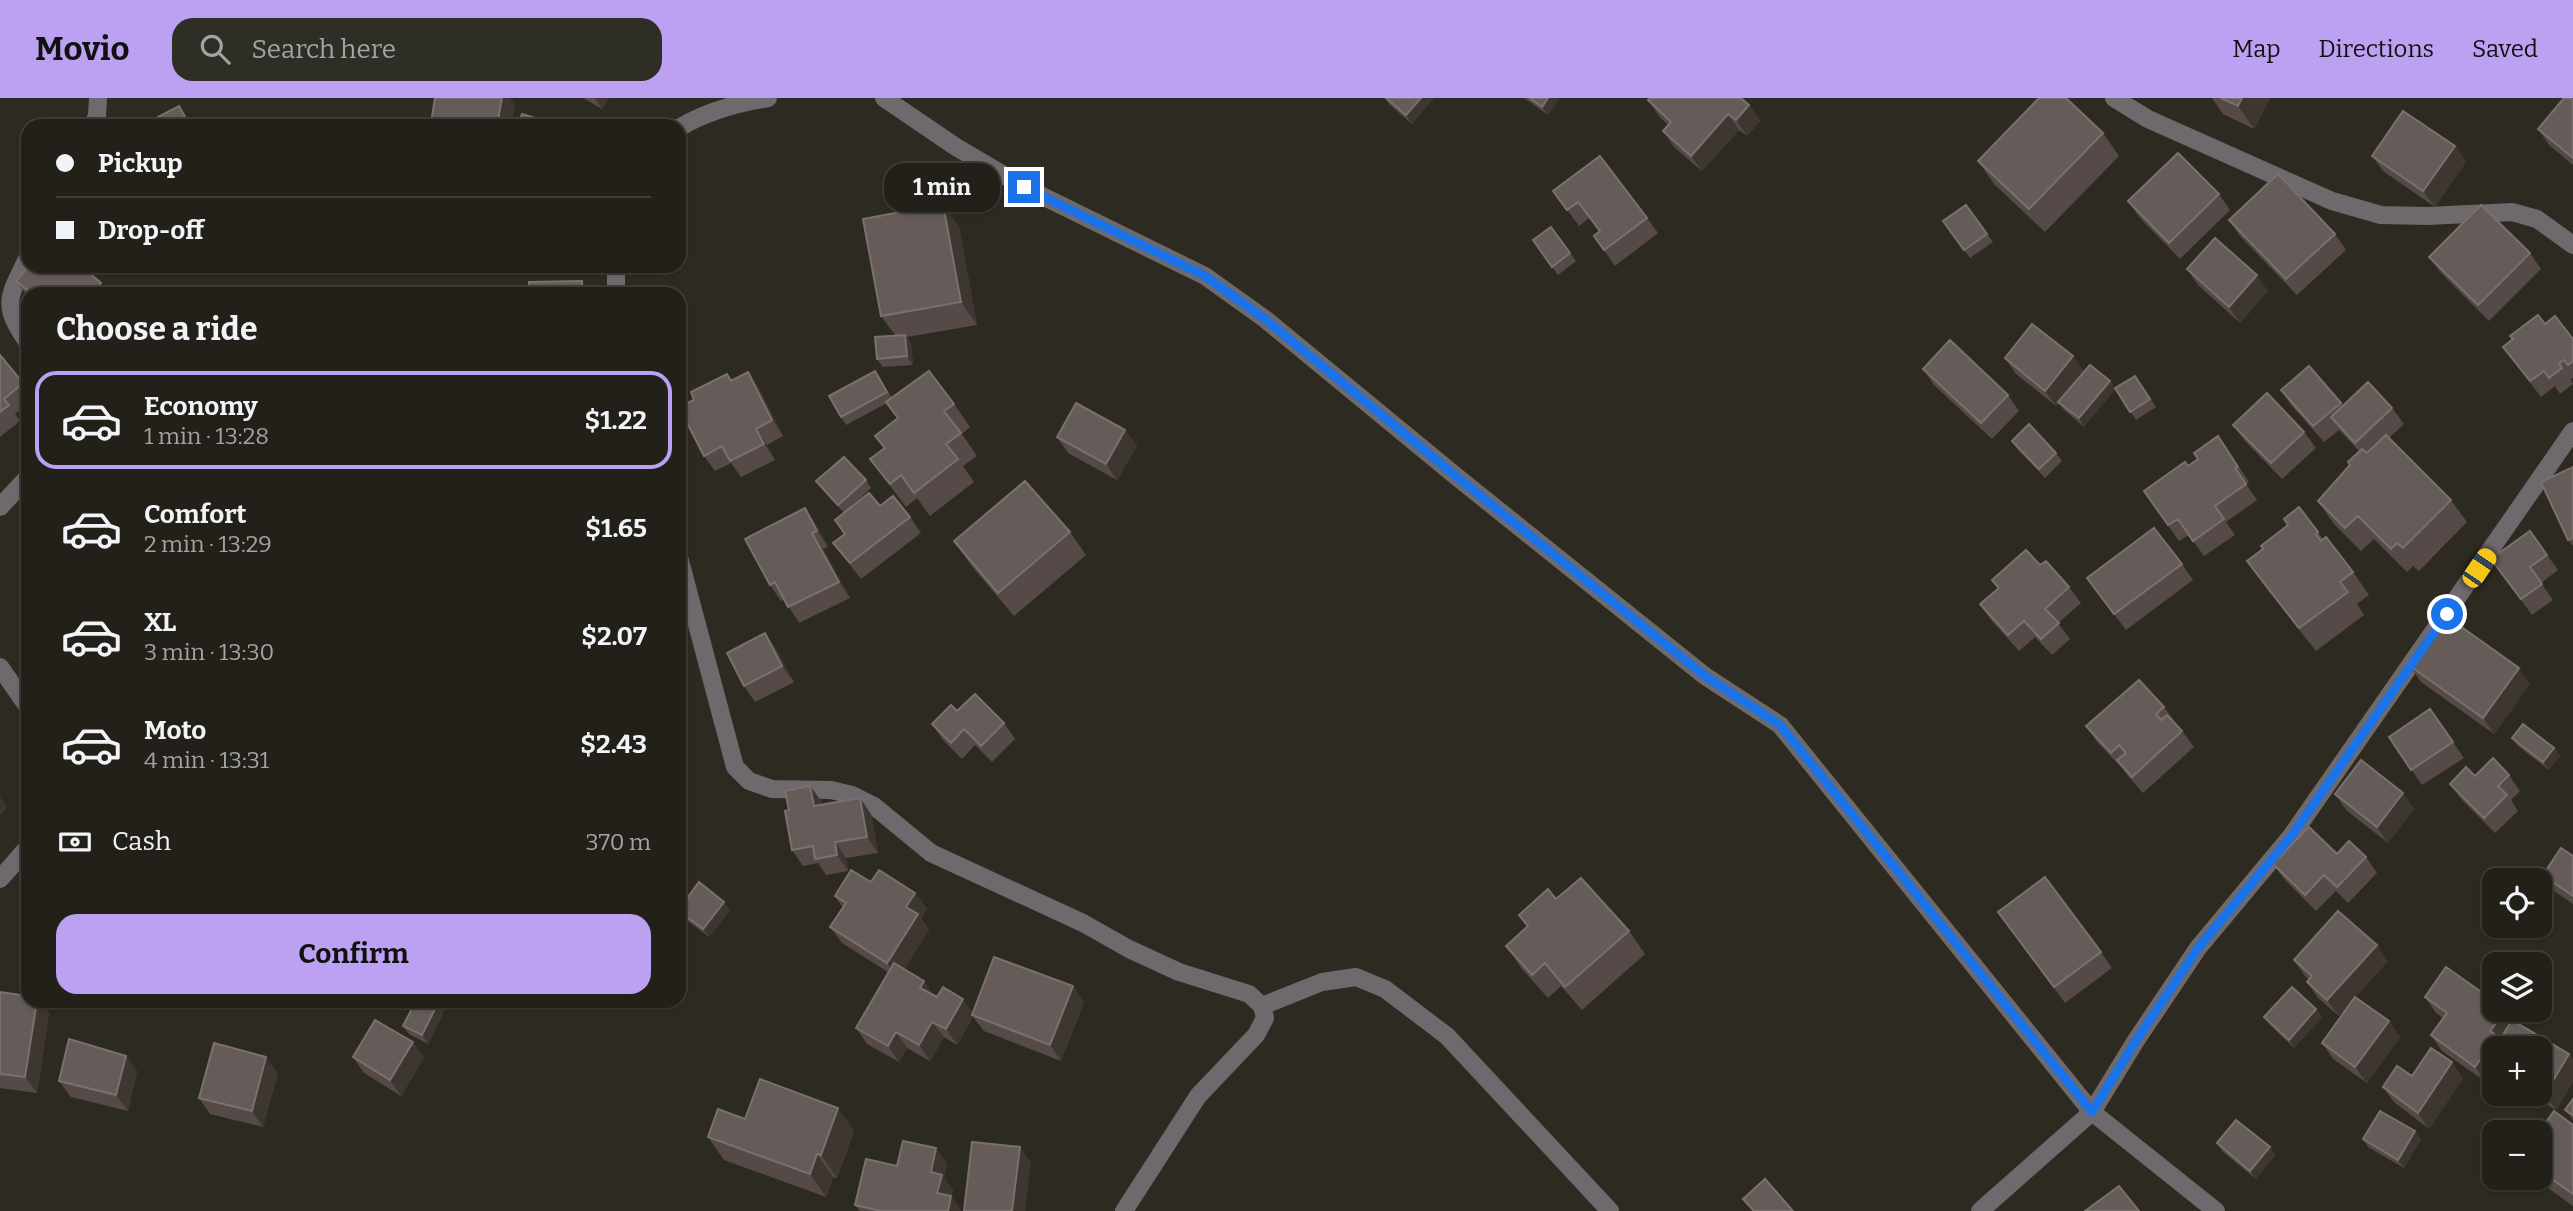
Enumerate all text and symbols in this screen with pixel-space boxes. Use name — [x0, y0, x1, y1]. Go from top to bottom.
search box — [172, 18, 662, 81]
text: Movio — [35, 29, 130, 69]
icon: search — [196, 30, 234, 68]
text: Search here — [252, 34, 396, 65]
text: Map — [2232, 35, 2281, 63]
text: Directions — [2319, 35, 2434, 63]
text: Saved — [2472, 35, 2538, 63]
text: Pickup — [98, 148, 183, 179]
callout: 1 min — [884, 162, 1000, 212]
route end — [1008, 171, 1040, 203]
text: 1 min — [913, 173, 971, 201]
text: Drop-off — [98, 215, 204, 246]
text: Choose a ride — [56, 310, 257, 348]
icon: car — [60, 389, 123, 452]
text: Economy — [144, 391, 258, 422]
text: $1.22 — [585, 405, 647, 436]
text: 1 min · 13:28 — [144, 422, 269, 450]
icon: car — [60, 497, 123, 560]
text: Comfort — [144, 499, 247, 530]
text: $1.65 — [585, 513, 647, 544]
text: 2 min · 13:29 — [144, 530, 272, 558]
car — [2459, 545, 2500, 591]
route start — [2431, 598, 2463, 630]
icon: car — [60, 605, 123, 668]
text: XL — [144, 607, 176, 638]
text: $2.07 — [581, 621, 647, 652]
text: 3 min · 13:30 — [144, 638, 274, 666]
icon: car — [60, 713, 123, 776]
text: Moto — [144, 715, 206, 746]
text: $2.43 — [580, 729, 647, 760]
text: 4 min · 13:31 — [144, 746, 269, 774]
icon: cash — [56, 823, 94, 861]
text: Cash — [112, 826, 171, 857]
text: 370 m — [585, 828, 651, 856]
map controls — [2482, 868, 2552, 1190]
button: locate — [2482, 868, 2552, 938]
button: Confirm — [56, 914, 651, 994]
button: layers — [2482, 952, 2552, 1022]
button: + — [2482, 1036, 2552, 1106]
button: − — [2482, 1120, 2552, 1190]

